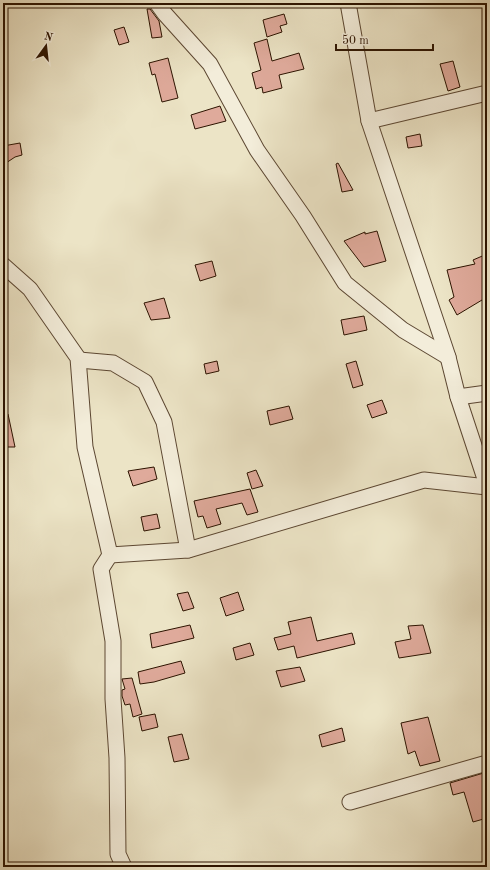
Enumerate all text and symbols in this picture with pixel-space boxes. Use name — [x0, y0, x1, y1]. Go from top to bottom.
north arrow — [26, 26, 66, 66]
scale bar — [336, 26, 433, 52]
text: N — [43, 31, 54, 44]
text: 50 m — [342, 34, 369, 47]

